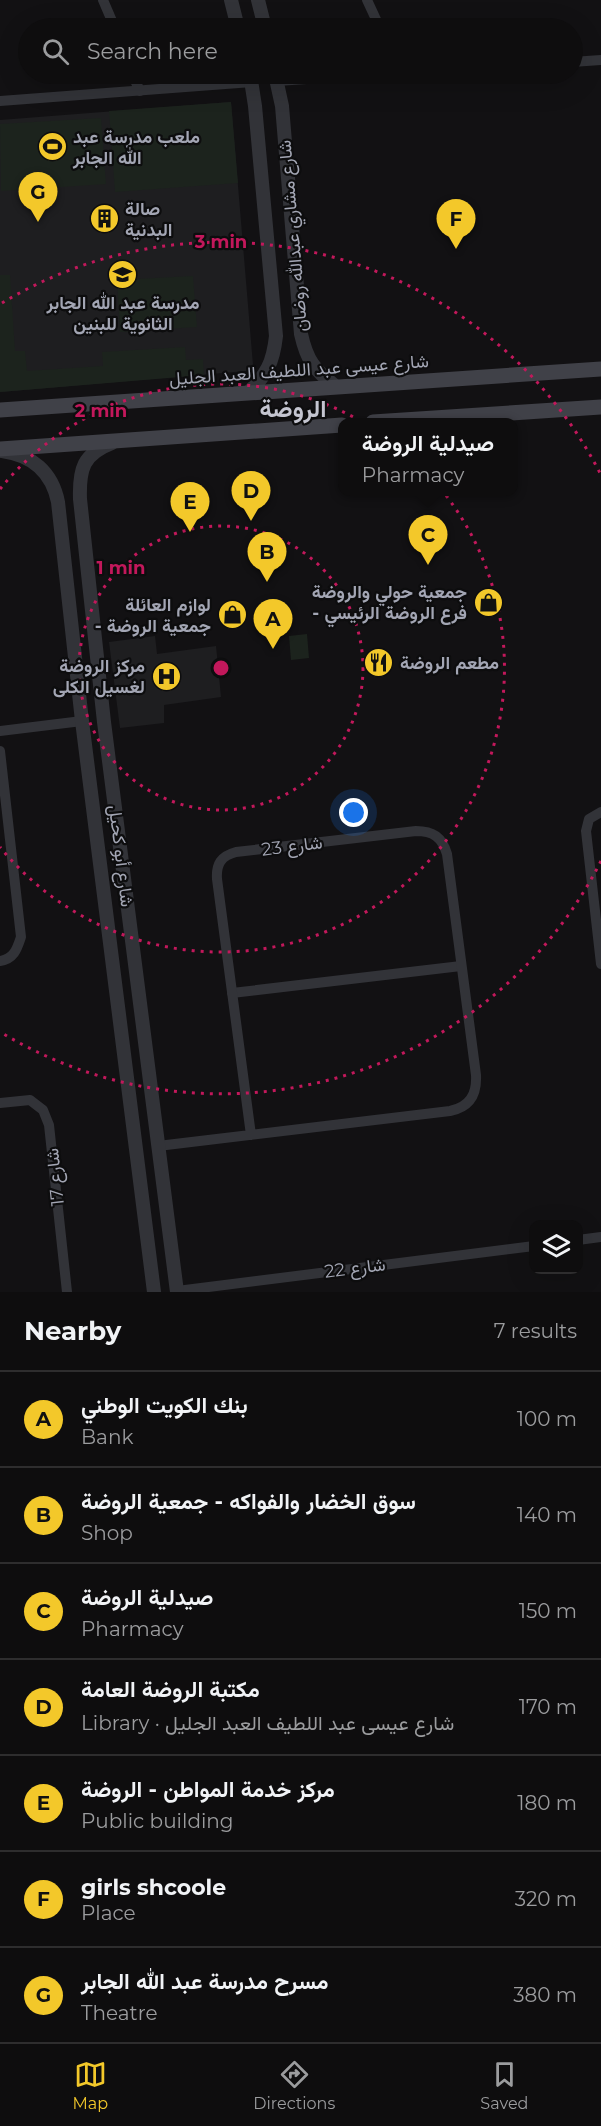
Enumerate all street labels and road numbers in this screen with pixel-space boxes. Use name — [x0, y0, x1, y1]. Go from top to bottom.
street label: شارع مشاري عبدالله روضان — [274, 139, 316, 333]
street label: شارع عيسى عبد اللطيف العبد الجليل — [168, 350, 430, 391]
street label: شارع أبو كحيل — [103, 804, 138, 908]
street label: شارع 23 — [260, 831, 324, 862]
street label: شارع 17 — [41, 1147, 70, 1207]
street label: شارع 22 — [323, 1253, 387, 1284]

